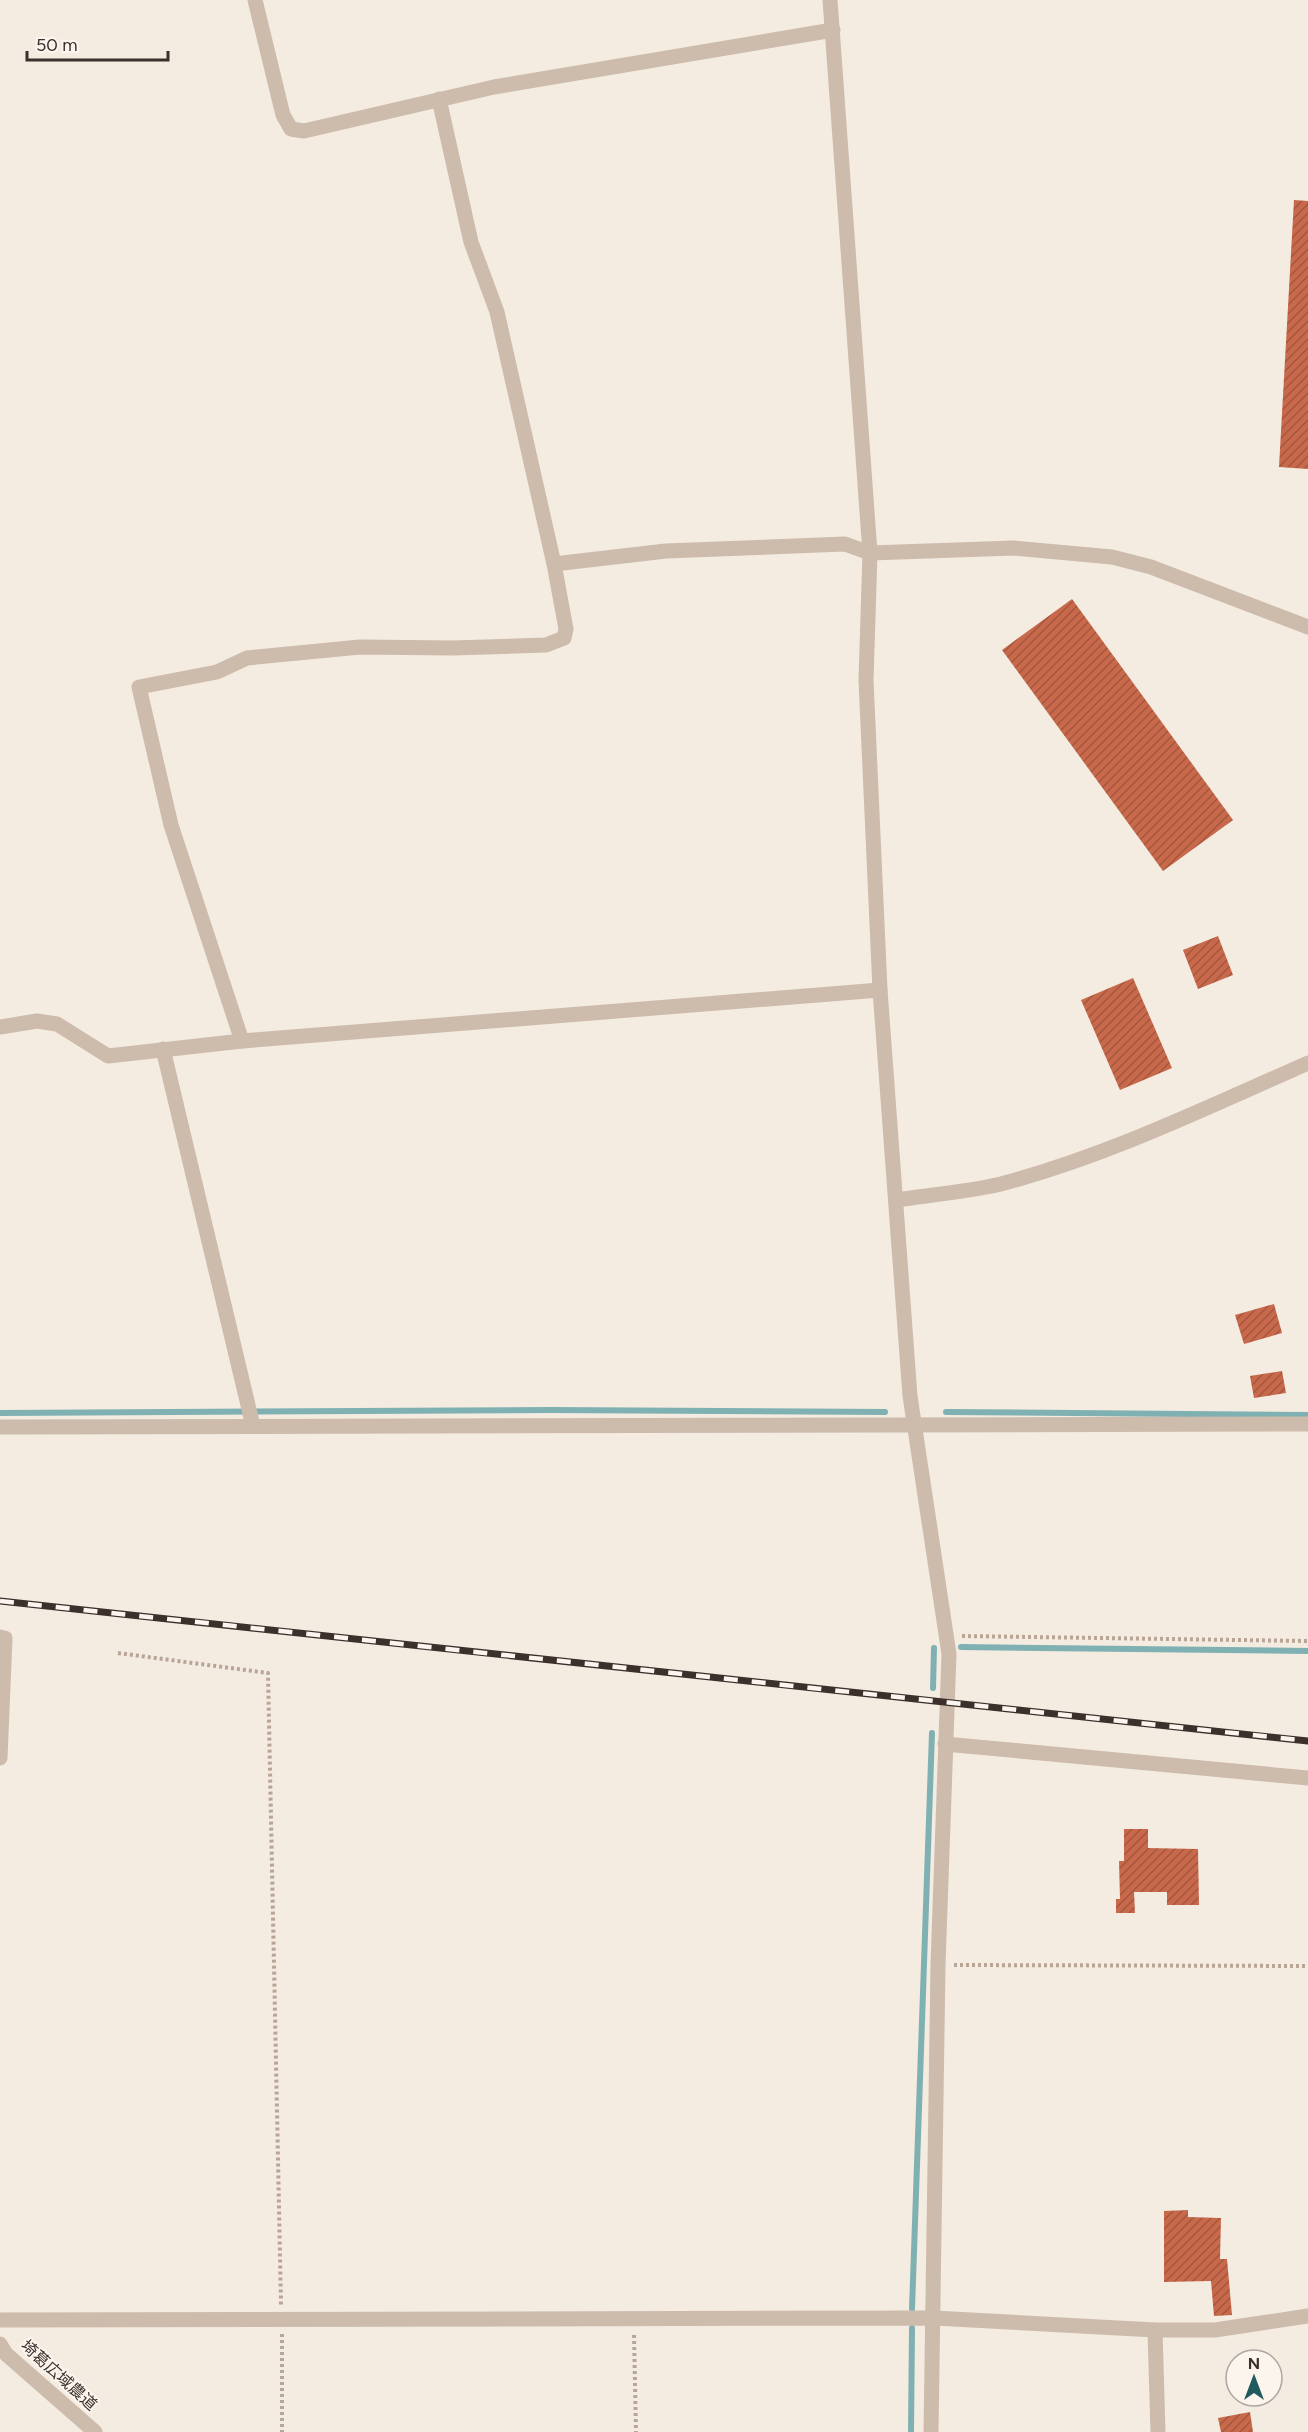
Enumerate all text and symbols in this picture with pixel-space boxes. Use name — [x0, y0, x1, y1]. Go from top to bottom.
scale bar — [27, 24, 168, 62]
text: 50 m — [36, 34, 78, 56]
street label: 埼葛広域農道 — [17, 2336, 101, 2414]
north arrow — [1224, 2348, 1284, 2408]
text: N — [1248, 2354, 1260, 2373]

